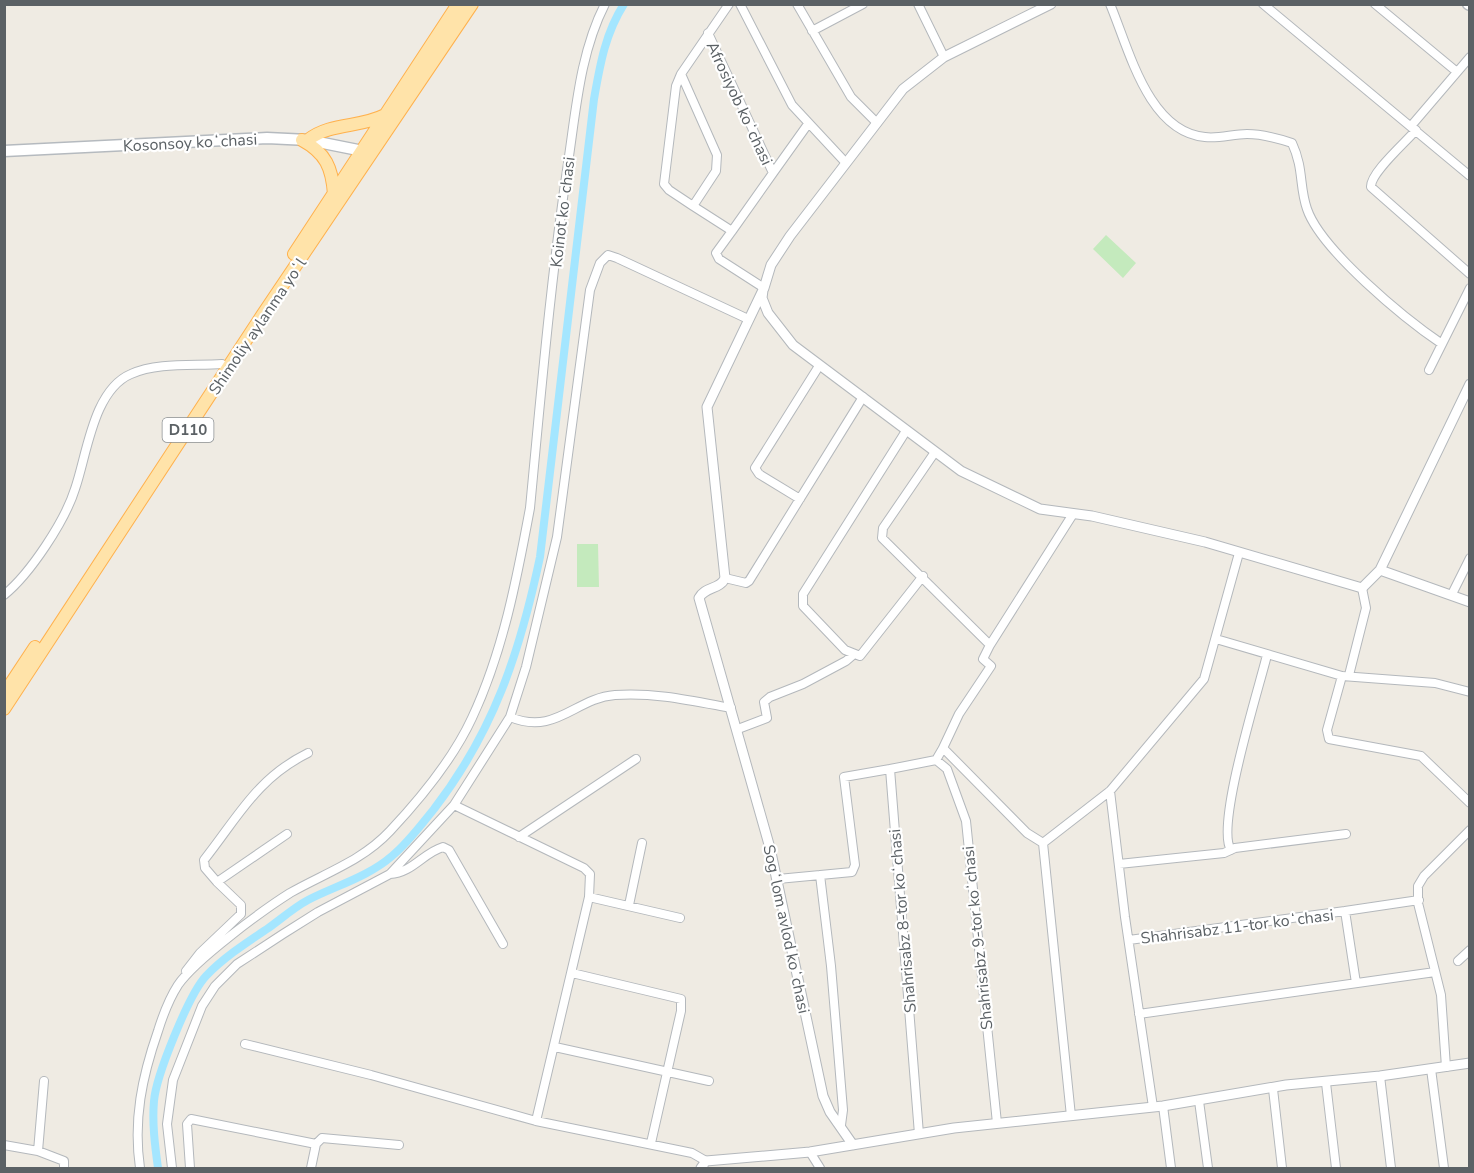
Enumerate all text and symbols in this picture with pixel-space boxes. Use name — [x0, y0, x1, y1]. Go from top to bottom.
street label: Afrosiyob koʻchasi — [701, 38, 777, 169]
street label: Kosonsoy koʻchasi — [122, 128, 258, 157]
street label: Koinot koʻchasi — [545, 156, 581, 269]
street label: Shimoliy aylanma yoʻl — [204, 253, 312, 399]
road number: D110 — [162, 418, 213, 442]
street label: Shahrisabz 8-tor koʻchasi — [884, 828, 922, 1014]
street label: Sogʻlom avlod koʻchasi — [757, 843, 815, 1016]
street label: Shahrisabz 9-tor koʻchasi — [957, 845, 999, 1031]
street label: Shahrisabz 11-tor koʻchasi — [1139, 904, 1335, 950]

